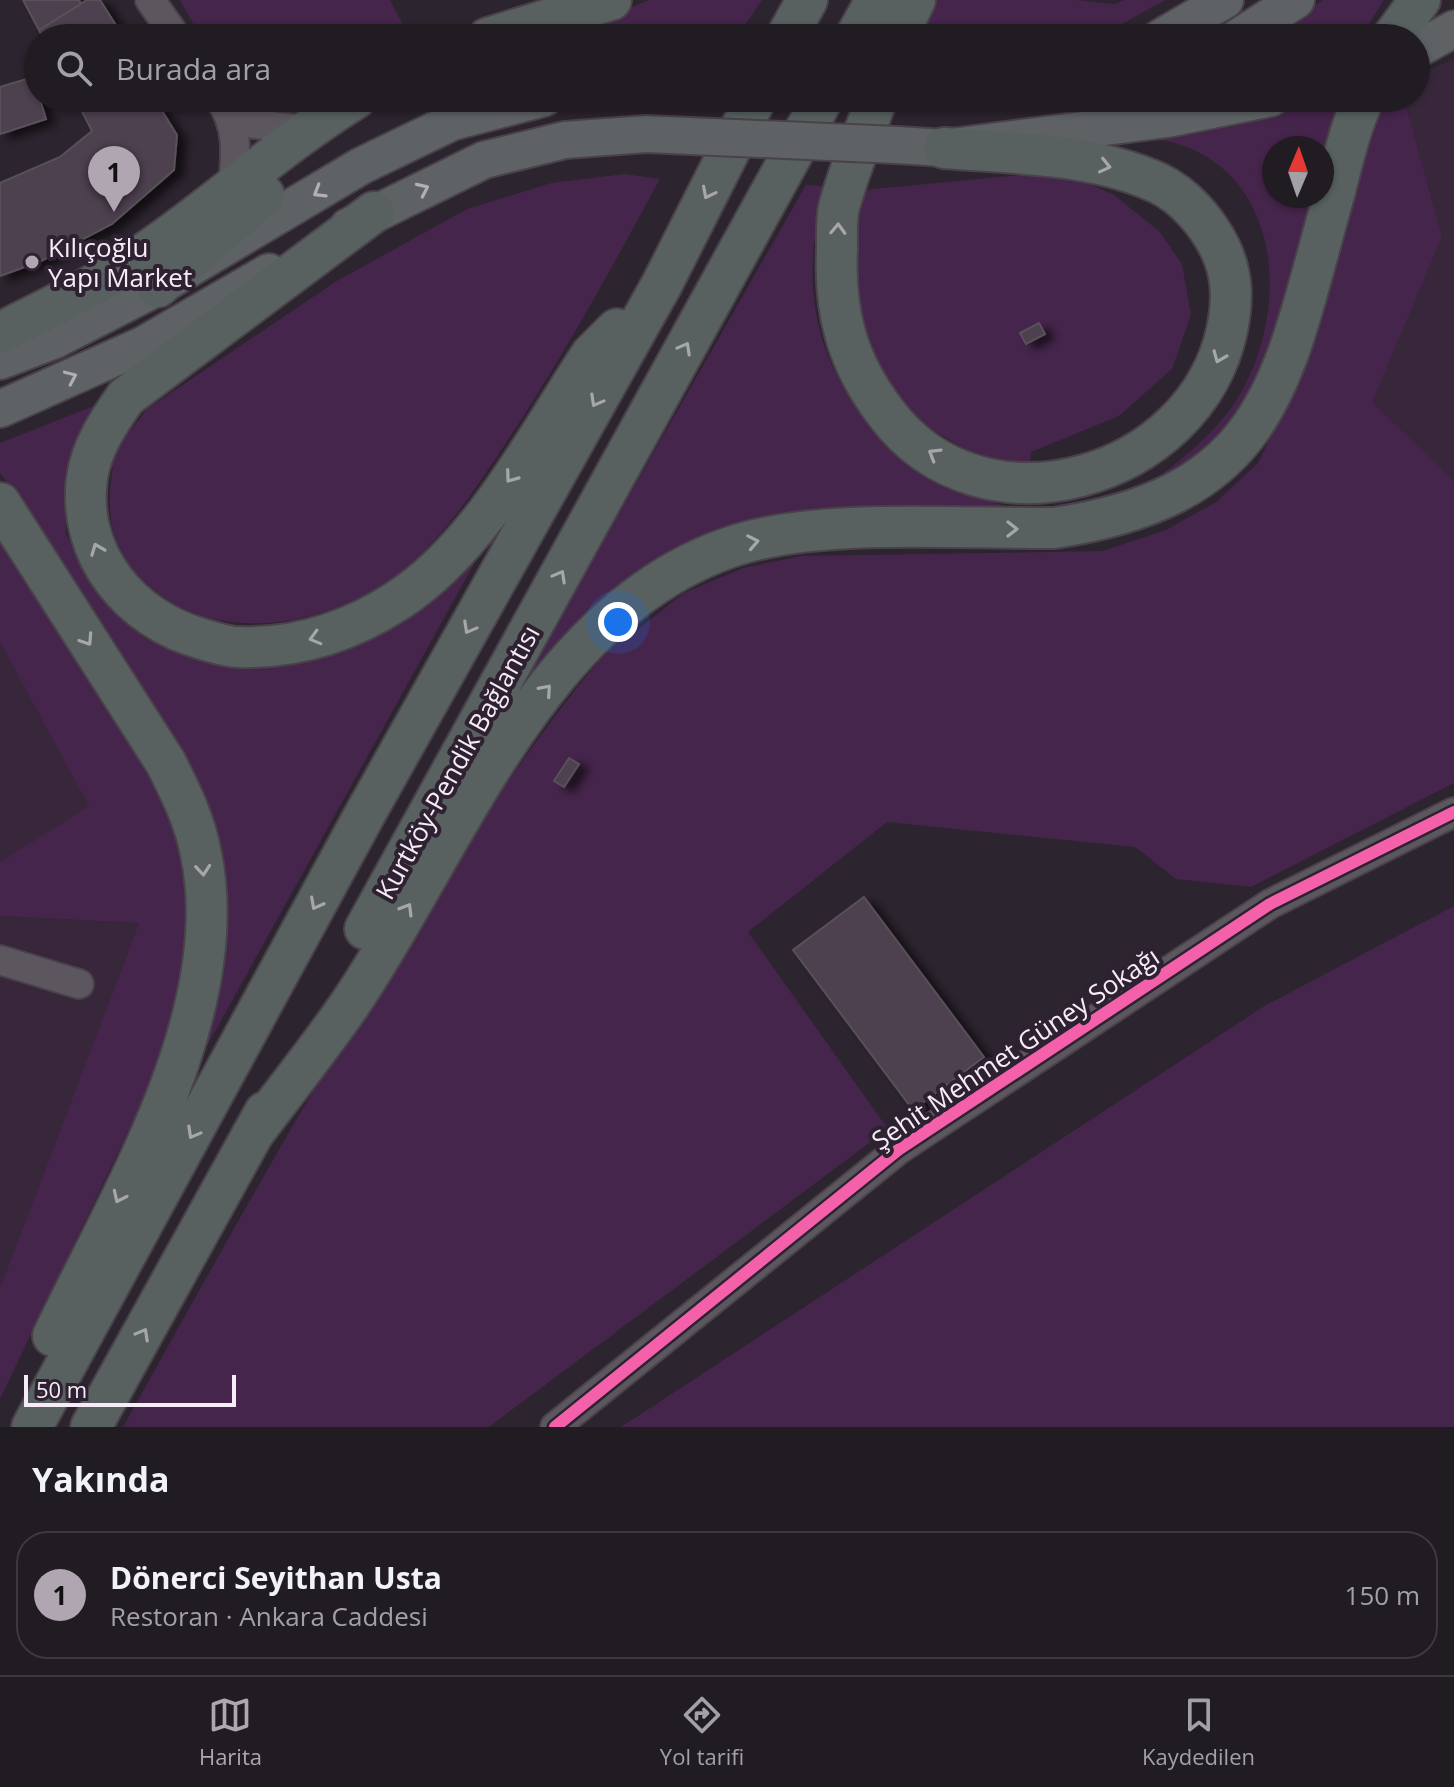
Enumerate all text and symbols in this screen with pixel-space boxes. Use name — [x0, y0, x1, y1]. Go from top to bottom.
search box — [24, 24, 1430, 112]
icon: search — [52, 46, 96, 90]
text: Burada ara — [116, 48, 271, 89]
north arrow — [1262, 136, 1334, 208]
pin: 1 — [88, 146, 140, 212]
one-way arrow — [1098, 157, 1111, 174]
one-way arrow — [313, 182, 328, 197]
one-way arrow — [415, 183, 430, 199]
one-way arrow — [702, 184, 718, 199]
one-way arrow — [829, 222, 846, 235]
place label: Kılıçoğlu Yapı Market — [48, 229, 192, 295]
marker: Kılıçoğlu Yapı Market — [23, 253, 41, 271]
one-way arrow — [675, 342, 691, 357]
one-way arrow — [1212, 349, 1228, 363]
one-way arrow — [63, 371, 77, 387]
one-way arrow — [590, 392, 606, 407]
one-way arrow — [928, 448, 943, 464]
one-way arrow — [506, 468, 520, 482]
one-way arrow — [1006, 520, 1019, 538]
one-way arrow — [746, 534, 760, 551]
one-way arrow — [90, 543, 106, 558]
one-way arrow — [550, 570, 565, 584]
your location — [598, 602, 638, 642]
street label: Kurtköy-Pendik Bağlantısı — [366, 618, 548, 906]
one-way arrow — [463, 619, 479, 633]
one-way arrow — [309, 629, 323, 645]
one-way arrow — [78, 631, 93, 646]
one-way arrow — [537, 685, 551, 700]
one-way arrow — [194, 864, 211, 877]
one-way arrow — [311, 896, 326, 910]
one-way arrow — [398, 903, 413, 918]
street label: Şehit Mehmet Güney Sokağı — [864, 938, 1166, 1158]
one-way arrow — [187, 1124, 203, 1139]
one-way arrow — [113, 1189, 129, 1203]
one-way arrow — [133, 1328, 148, 1342]
scale bar — [24, 1371, 236, 1407]
text: 50 m — [36, 1374, 87, 1404]
text: Yakında — [32, 1456, 170, 1502]
text: Dönerci Seyithan Usta — [110, 1557, 442, 1598]
text: 1 — [53, 1577, 67, 1613]
text: 150 m — [1345, 1577, 1420, 1613]
text: Restoran · Ankara Caddesi — [110, 1598, 428, 1634]
tab: Harita — [199, 1693, 262, 1771]
tab: Yol tarifi — [660, 1693, 744, 1771]
tab: Kaydedilen — [1142, 1693, 1255, 1771]

